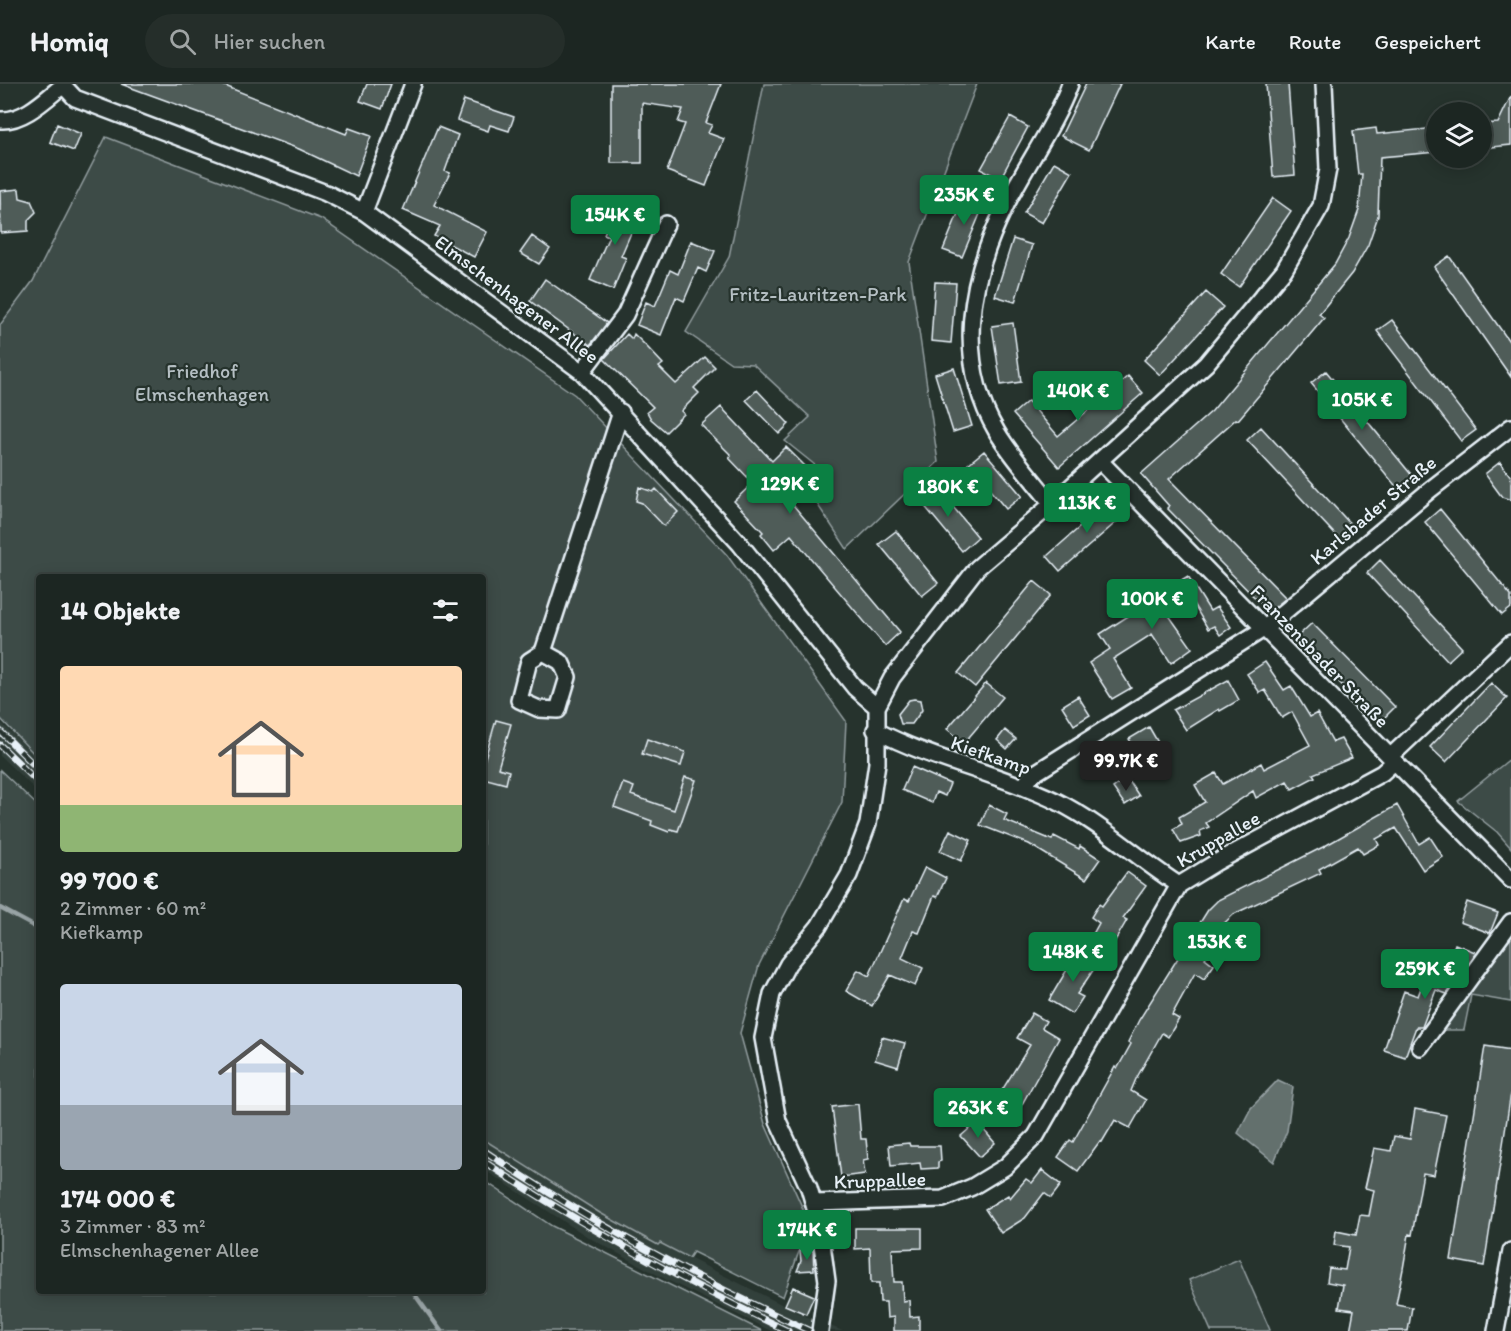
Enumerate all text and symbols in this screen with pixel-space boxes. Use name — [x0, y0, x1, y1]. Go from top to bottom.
search box — [145, 14, 565, 68]
text: Homiq — [30, 24, 109, 58]
icon: search — [166, 25, 199, 58]
text: Hier suchen — [214, 28, 325, 55]
text: Karte — [1205, 29, 1256, 54]
text: Route — [1289, 29, 1342, 54]
text: Gespeichert — [1375, 29, 1481, 54]
map controls — [1426, 102, 1492, 168]
button: layers — [1426, 102, 1492, 168]
pin: 235K € — [915, 175, 1013, 226]
text: 235K € — [934, 182, 994, 206]
pin: 154K € — [566, 195, 664, 246]
text: 154K € — [585, 202, 645, 226]
street label: Elmschenhagener Allee — [430, 229, 604, 369]
park label: Fritz-Lauritzen-Park — [729, 282, 907, 306]
park label: Friedhof Elmschenhagen — [135, 359, 269, 406]
pin: 140K € — [1029, 371, 1127, 422]
text: 140K € — [1047, 378, 1109, 402]
pin: 105K € — [1313, 380, 1411, 431]
text: 105K € — [1332, 387, 1392, 411]
street label: Karlsbader Straße — [1305, 450, 1441, 570]
pin: 129K € — [741, 464, 839, 515]
pin: 180K € — [899, 467, 997, 518]
text: 129K € — [761, 471, 819, 495]
text: 180K € — [917, 474, 979, 498]
pin: 113K € — [1038, 483, 1136, 534]
text: 113K € — [1058, 490, 1116, 514]
pin: 100K € — [1103, 579, 1201, 630]
street label: Franzensbader Straße — [1245, 579, 1395, 733]
text: 100K € — [1121, 586, 1183, 610]
text: 14 Objekte — [60, 594, 180, 626]
icon: filters — [429, 594, 462, 627]
icon: home — [207, 705, 315, 813]
street label: Kiefkamp — [948, 730, 1034, 780]
pin: 99.7K € — [1071, 741, 1181, 792]
text: 99.7K € — [1094, 748, 1158, 772]
street label: Kruppallee — [1172, 806, 1264, 872]
text: 99 700 € — [60, 864, 159, 896]
text: 2 Zimmer · 60 m² — [60, 896, 206, 920]
text: Kiefkamp — [60, 920, 143, 944]
pin: 153K € — [1168, 922, 1266, 973]
text: 153K € — [1187, 929, 1247, 953]
pin: 148K € — [1024, 932, 1122, 983]
text: 148K € — [1043, 939, 1103, 963]
pin: 259K € — [1376, 949, 1474, 1000]
text: 259K € — [1395, 956, 1455, 980]
icon: home — [207, 1023, 315, 1131]
pin: 263K € — [929, 1088, 1027, 1139]
text: 263K € — [948, 1095, 1008, 1119]
street label: Kruppallee — [833, 1166, 927, 1194]
text: 174 000 € — [60, 1182, 175, 1214]
pin: 174K € — [758, 1210, 856, 1261]
text: 3 Zimmer · 83 m² — [60, 1214, 205, 1238]
text: 174K € — [777, 1217, 837, 1241]
text: Elmschenhagener Allee — [60, 1238, 259, 1262]

